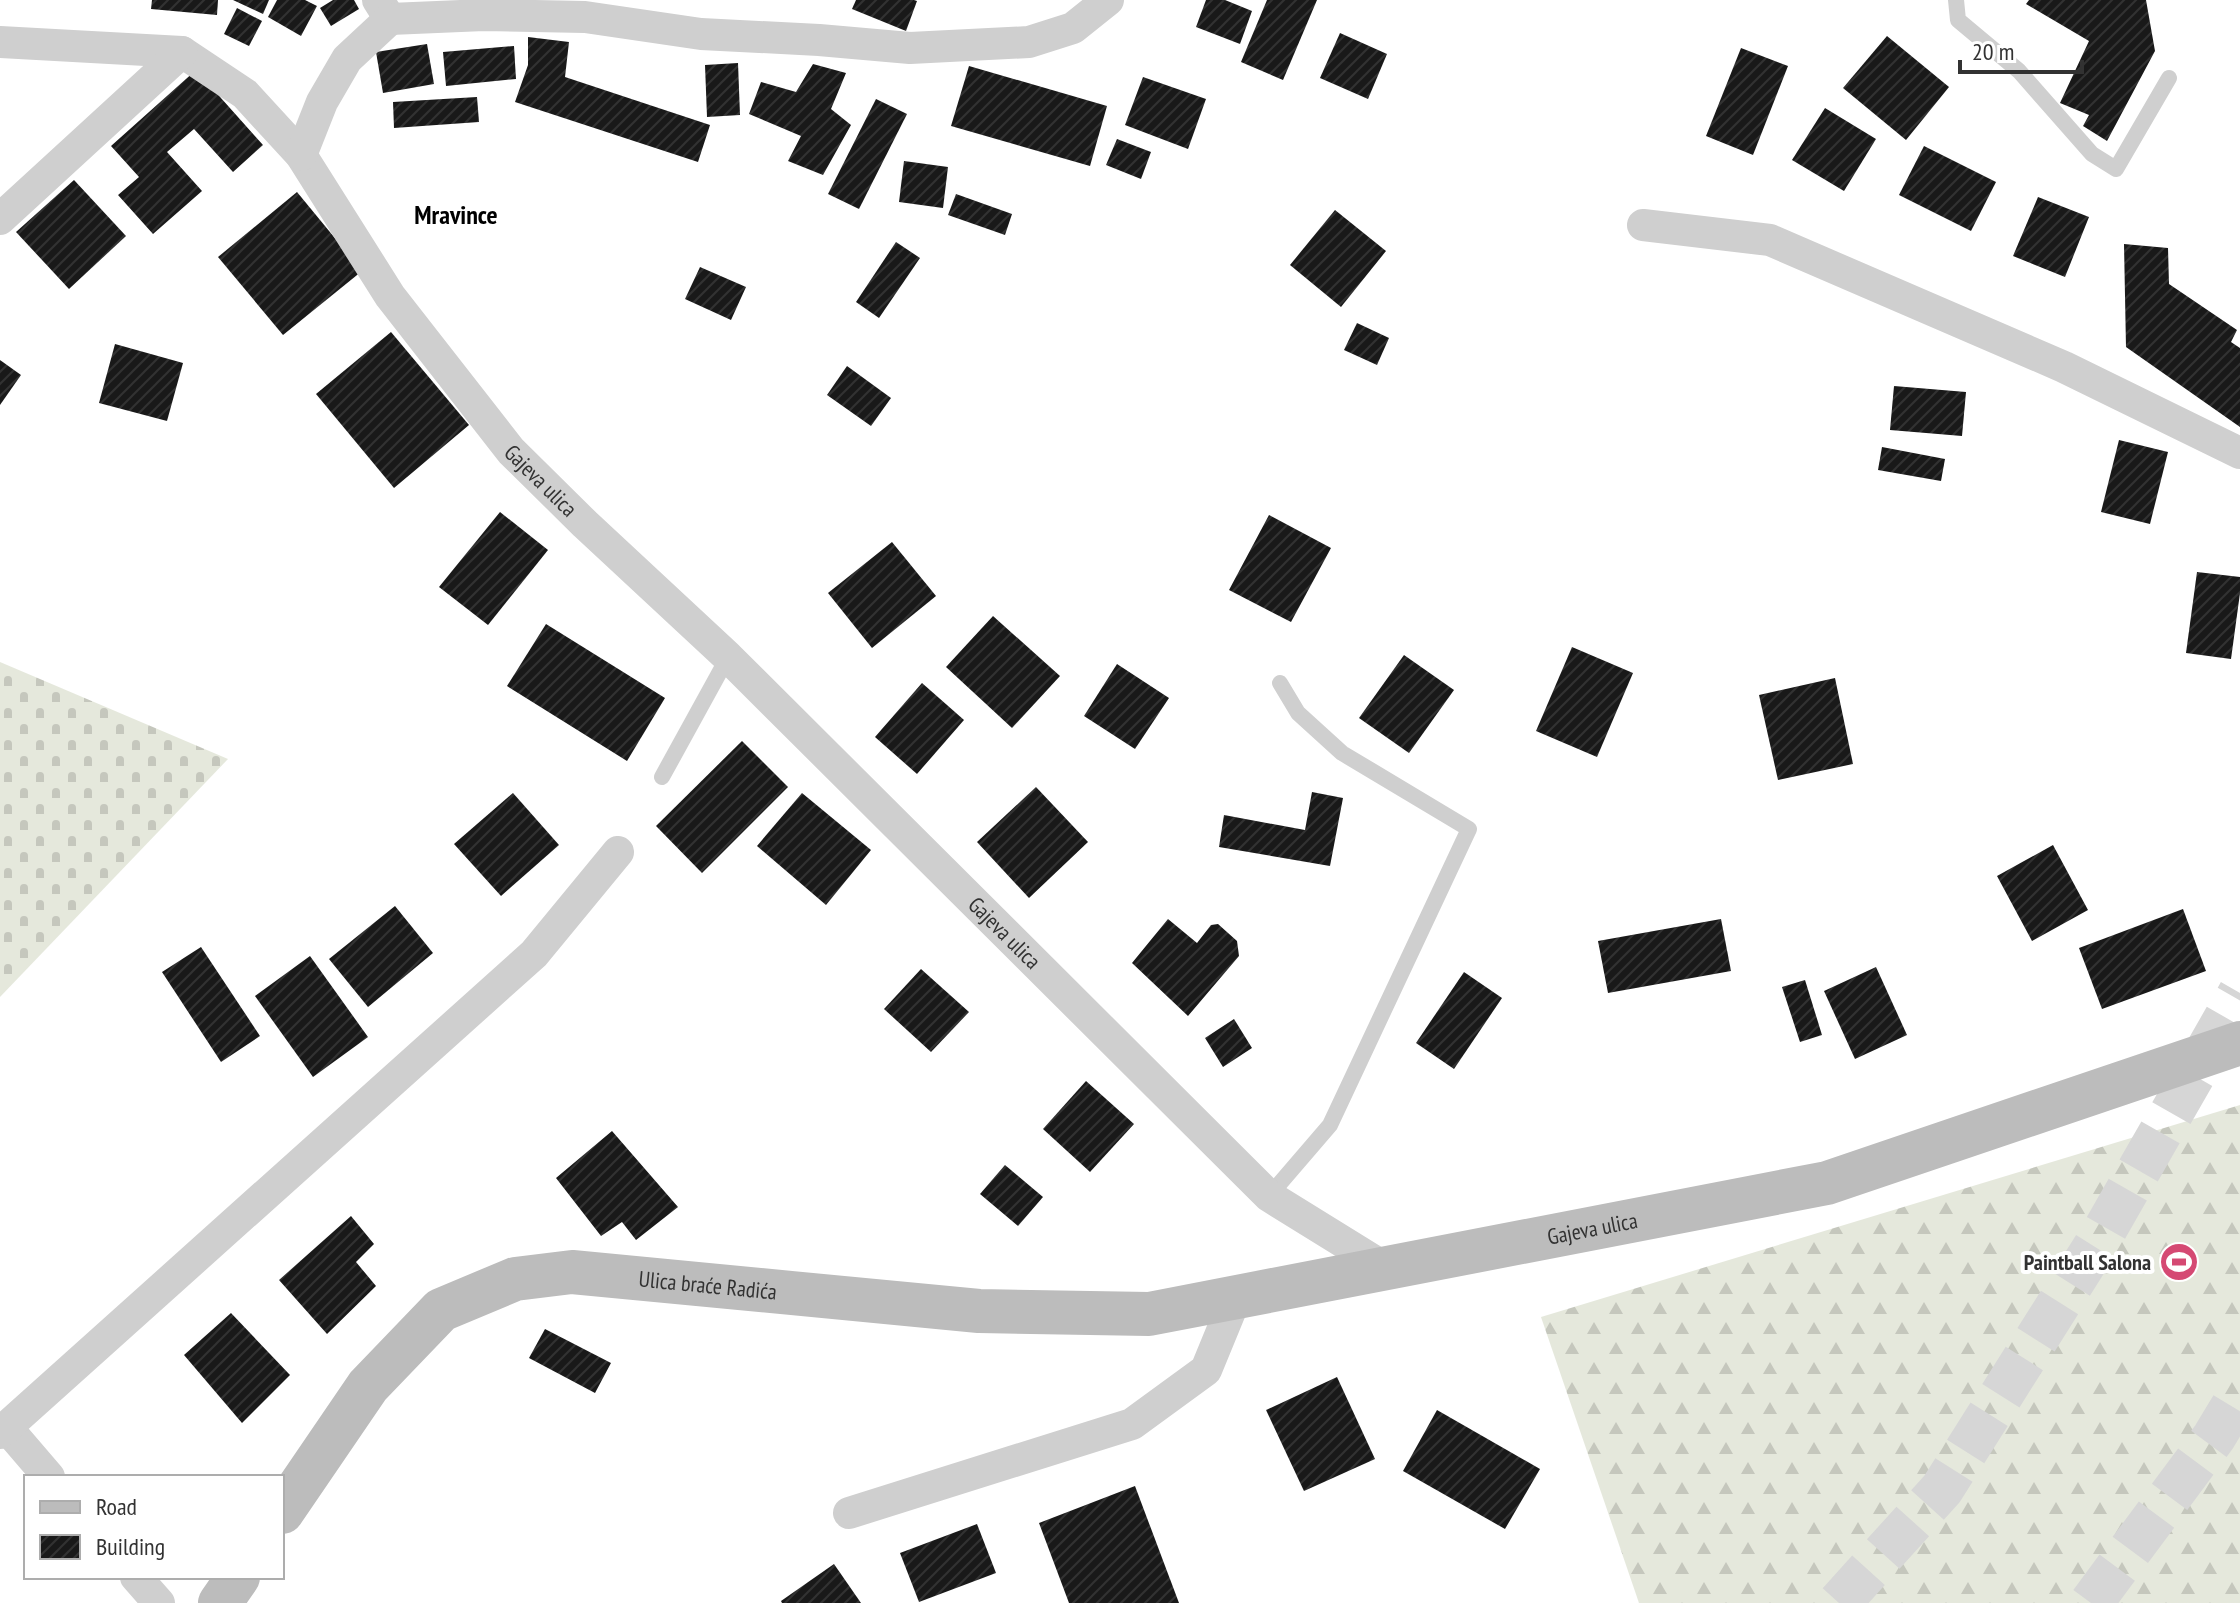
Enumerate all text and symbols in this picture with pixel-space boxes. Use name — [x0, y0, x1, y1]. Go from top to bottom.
scale bar — [1960, 24, 2082, 74]
text: 20 m — [1972, 36, 2014, 67]
district label: Mravince — [414, 198, 498, 231]
street label: Gajeva ulica — [498, 438, 583, 522]
street label: Gajeva ulica — [962, 891, 1047, 975]
street label: Gajeva ulica — [1545, 1206, 1640, 1251]
sports icon: Paintball Salona — [2158, 1241, 2200, 1283]
place label: Paintball Salona — [2024, 1248, 2151, 1276]
street label: Ulica braće Radića — [637, 1264, 778, 1306]
legend — [24, 1475, 284, 1579]
text: Road — [96, 1491, 137, 1522]
text: Building — [96, 1531, 165, 1562]

